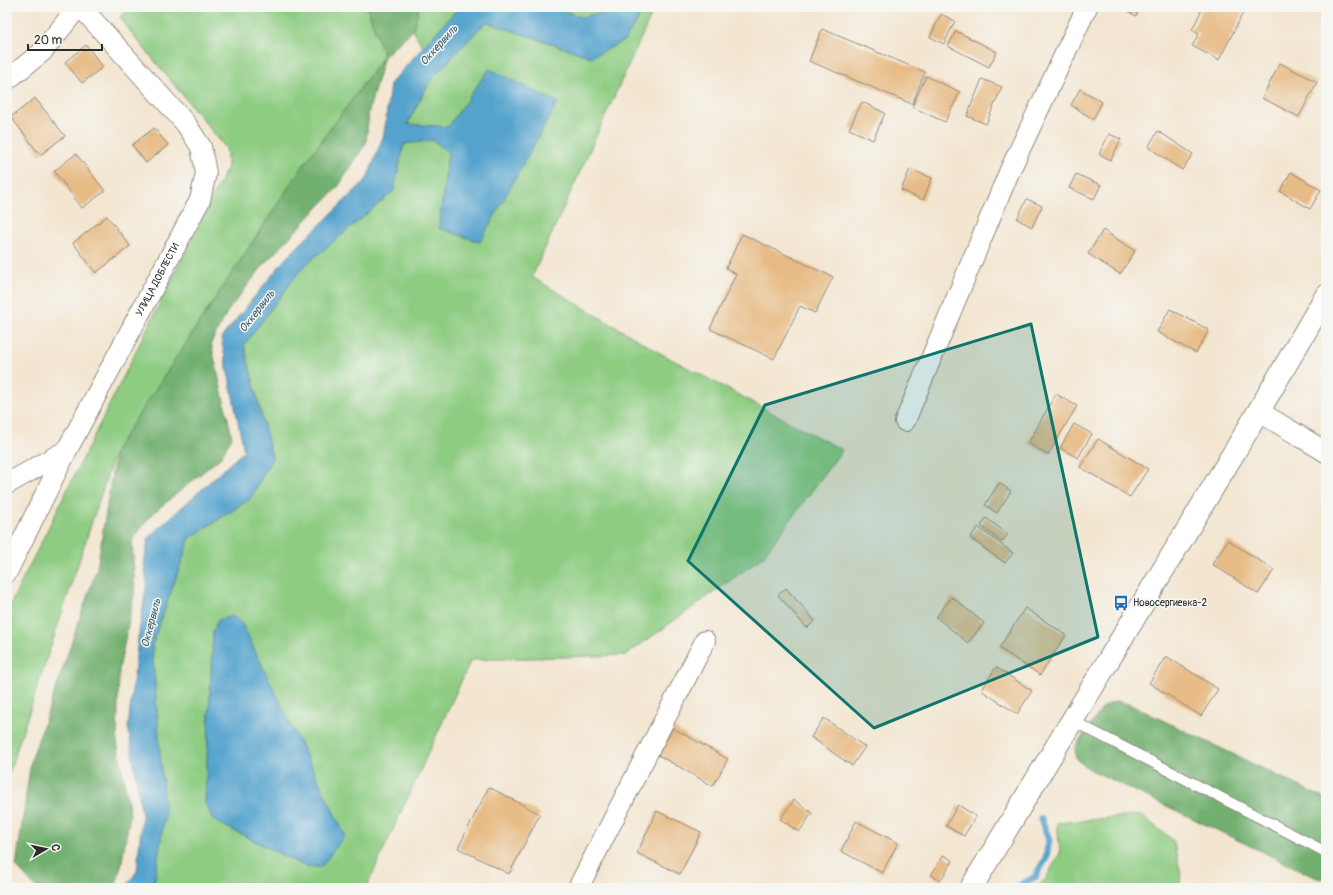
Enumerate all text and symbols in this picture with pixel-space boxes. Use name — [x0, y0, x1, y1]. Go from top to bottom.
water label: Оккервиль — [417, 21, 461, 68]
scale bar — [28, 26, 102, 52]
text: 20 m — [34, 33, 63, 48]
street label: УЛИЦА ДОБЛЕСТИ — [133, 241, 182, 318]
water label: Оккервиль — [236, 287, 278, 335]
bus stop icon: Новосергиевка-2 — [1112, 594, 1130, 612]
water label: Оккервиль — [138, 596, 164, 649]
place label: Новосергиевка-2 — [1133, 597, 1208, 609]
north arrow — [26, 829, 66, 869]
text: С — [48, 843, 62, 852]

